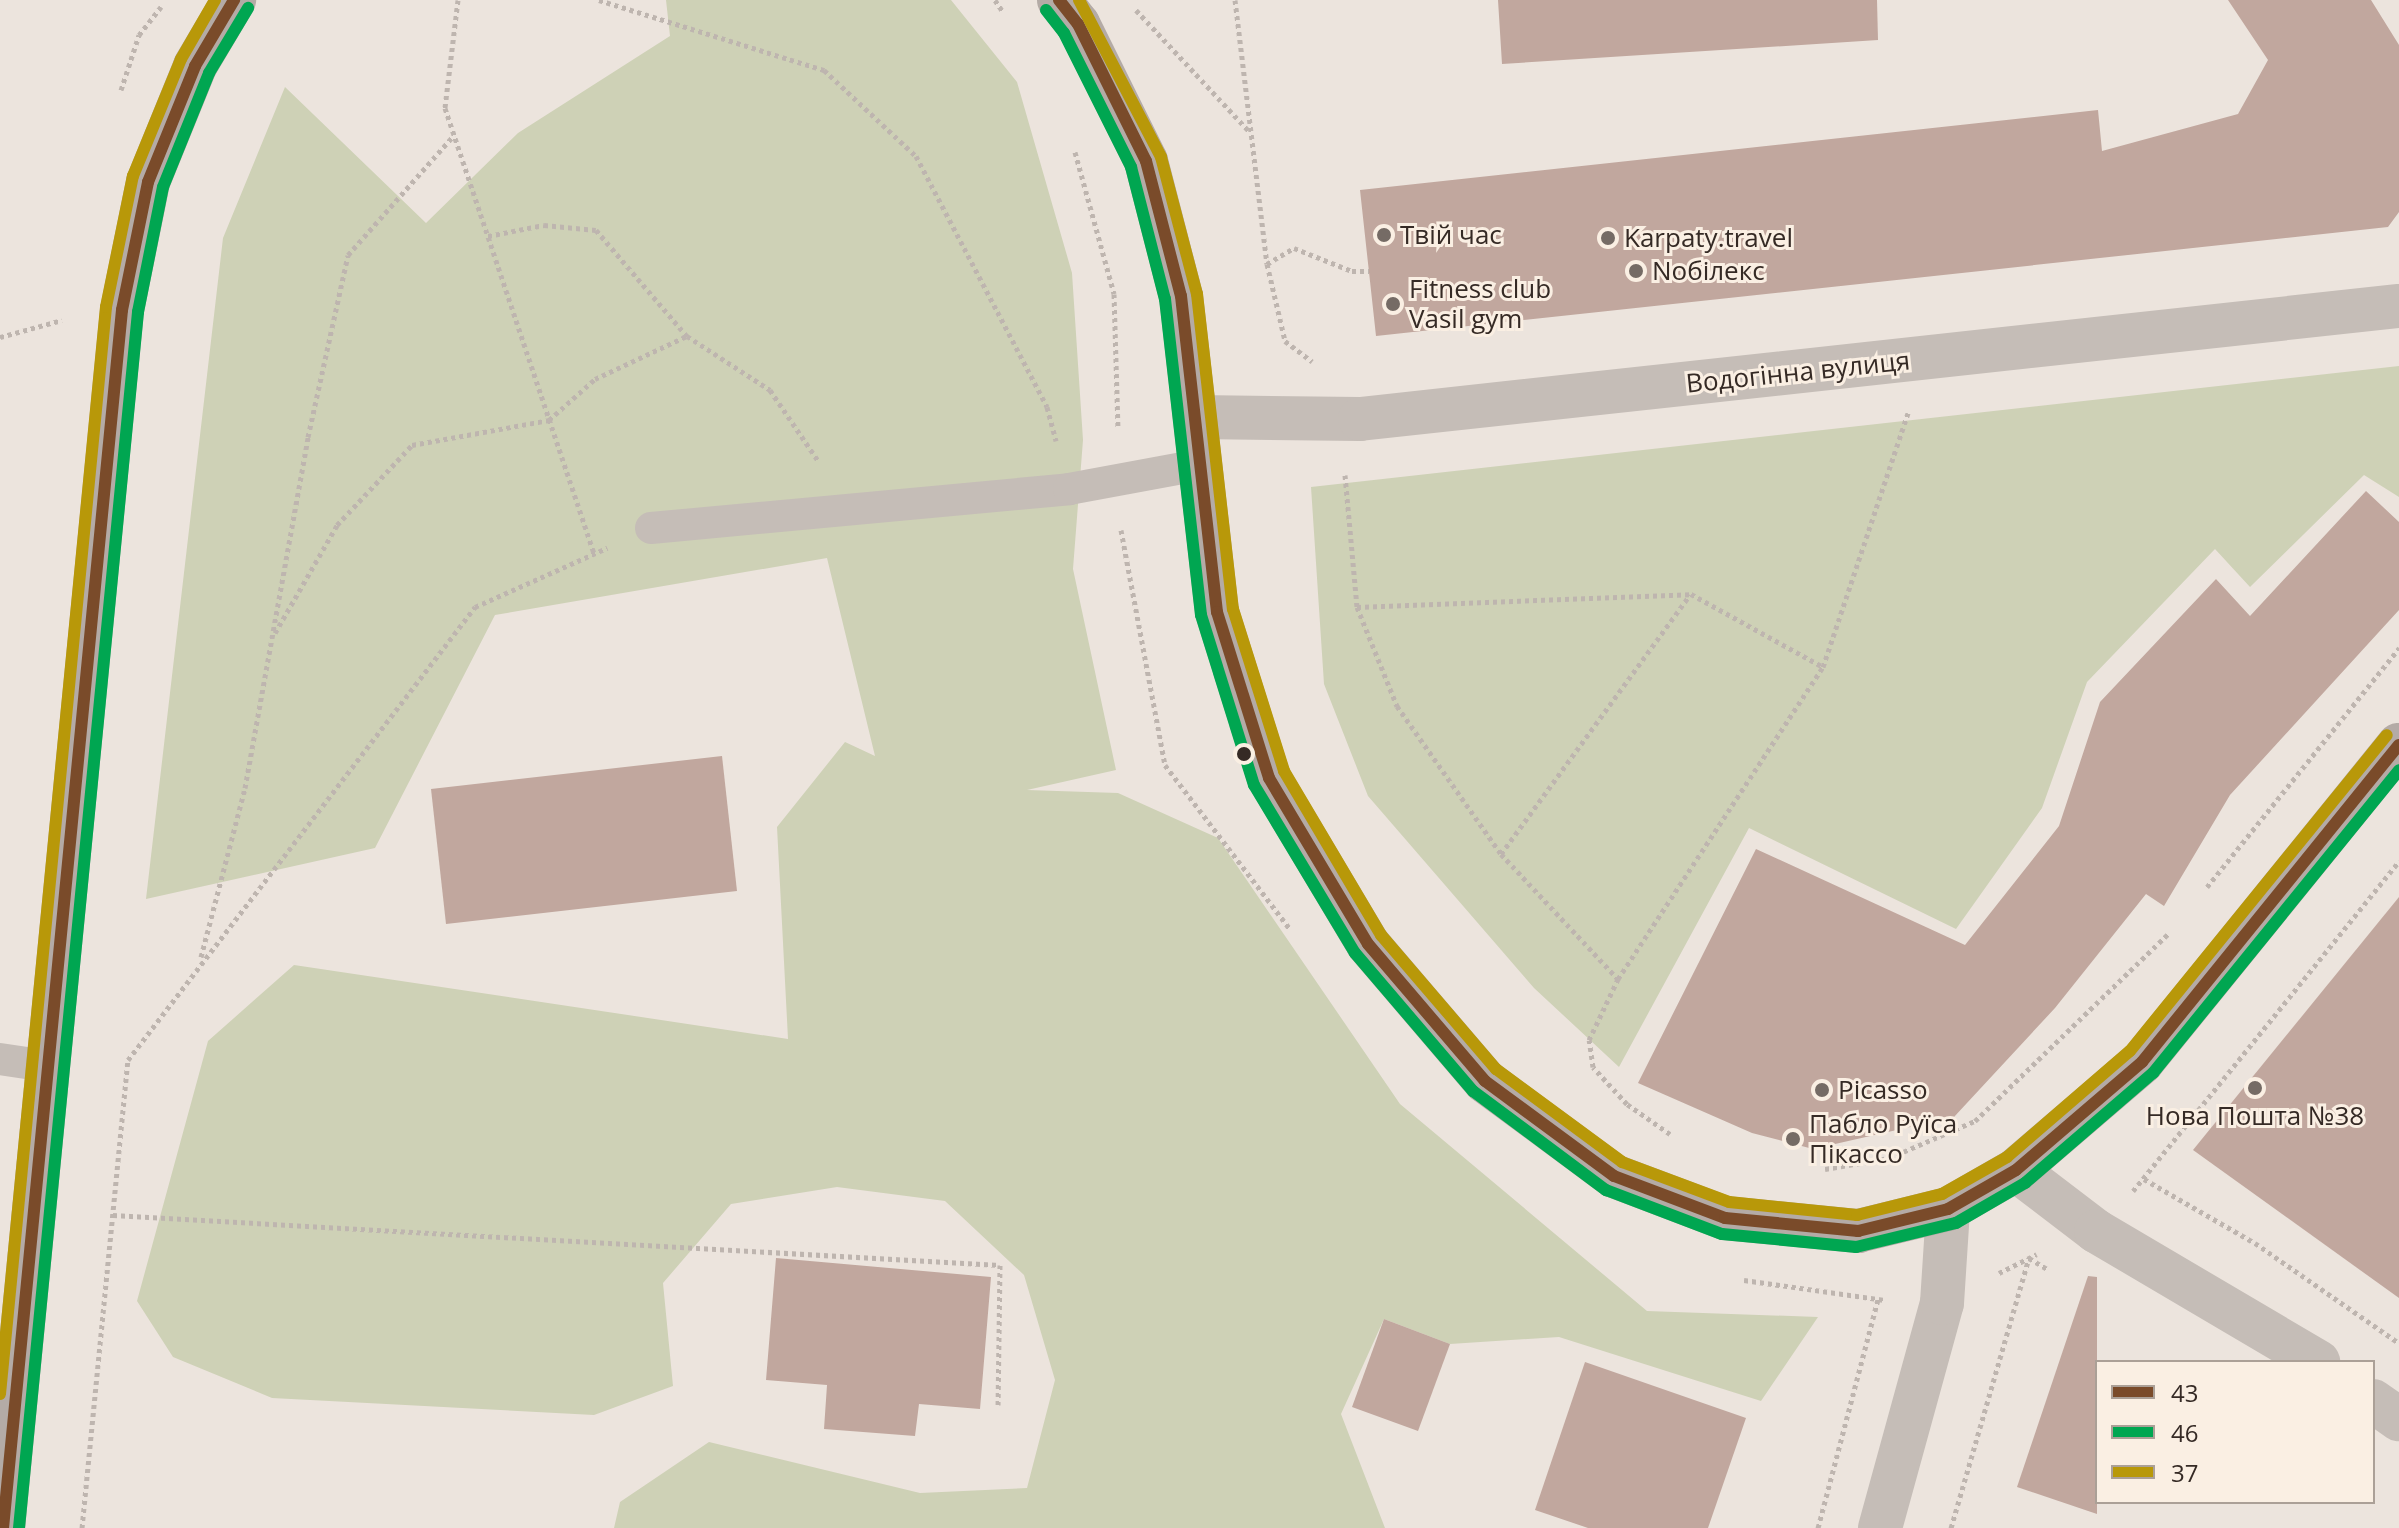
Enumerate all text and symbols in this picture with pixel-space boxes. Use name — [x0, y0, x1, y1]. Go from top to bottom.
place label: Твій час — [1400, 219, 1502, 251]
place label: Karpaty.travel — [1624, 222, 1793, 254]
marker: Твій час — [1375, 226, 1393, 244]
marker: Karpaty.travel — [1599, 229, 1617, 247]
place label: Nобілекс — [1652, 255, 1765, 287]
marker: Nобілекс — [1627, 262, 1645, 280]
place label: Fitness club Vasil gym — [1409, 273, 1551, 334]
marker: Fitness club Vasil gym — [1384, 295, 1402, 313]
street label: Водогінна вулиця — [1685, 345, 1911, 399]
unlabelled marker — [1236, 746, 1252, 762]
place label: Picasso — [1838, 1074, 1928, 1106]
marker: Нова Пошта №38 — [2246, 1079, 2264, 1097]
marker: Picasso — [1813, 1081, 1831, 1099]
place label: Нова Пошта №38 — [2146, 1100, 2364, 1132]
place label: Пабло Руїса Пікассо — [1809, 1108, 1957, 1170]
marker: Пабло Руїса Пікассо — [1784, 1130, 1802, 1148]
legend — [2095, 1360, 2375, 1504]
text: 43 — [2171, 1376, 2198, 1409]
text: 46 — [2171, 1416, 2198, 1449]
text: 37 — [2171, 1456, 2198, 1489]

